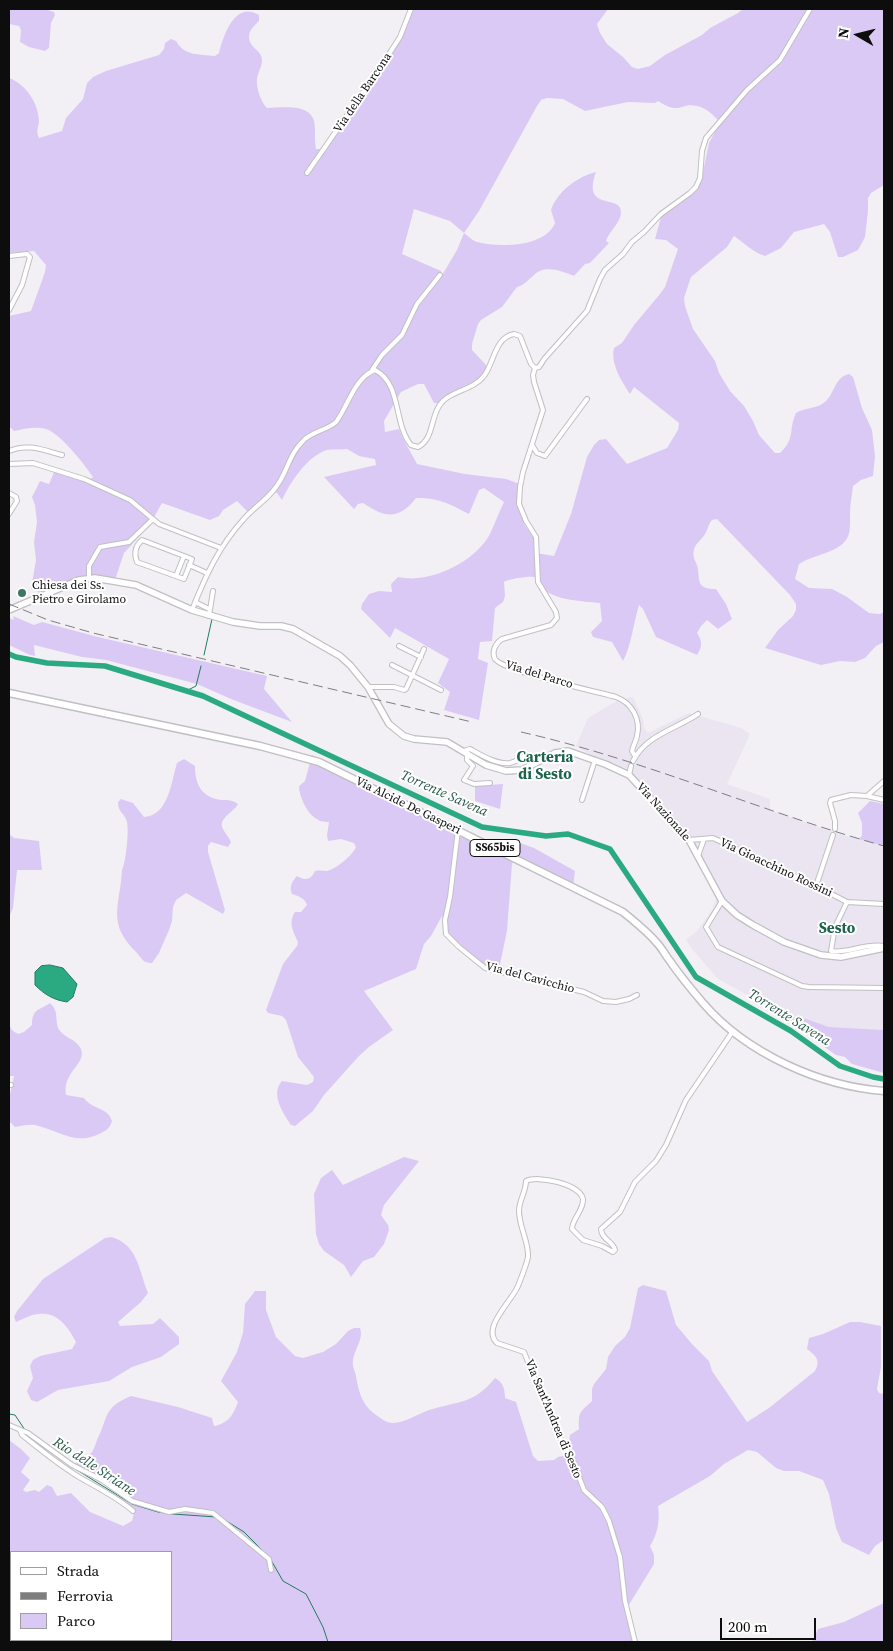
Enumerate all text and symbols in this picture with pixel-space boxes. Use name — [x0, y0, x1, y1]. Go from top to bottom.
north arrow — [833, 10, 883, 60]
text: N — [833, 26, 854, 39]
street label: Via della Barcona — [331, 50, 395, 136]
place label: Chiesa dei Ss. Pietro e Girolamo — [32, 579, 126, 607]
marker: Chiesa dei Ss. Pietro e Girolamo — [16, 587, 28, 599]
street label: Via del Parco — [503, 658, 575, 692]
district label: Carteria di Sesto — [516, 749, 574, 784]
water label: Torrente Savena — [398, 767, 490, 821]
street label: Via Alcide De Gasperi — [353, 774, 463, 838]
street label: Via Nazionale — [633, 780, 693, 844]
street label: Via Gioacchino Rossini — [717, 836, 835, 900]
road number: SS65bis — [470, 840, 520, 856]
district label: Sesto — [819, 920, 855, 938]
street label: Via del Cavicchio — [484, 959, 576, 997]
water label: Torrente Savena — [745, 986, 833, 1050]
street label: Via Sant'Andrea di Sesto — [521, 1357, 585, 1481]
water label: Rio delle Striane — [50, 1434, 138, 1500]
legend — [10, 1551, 172, 1641]
text: Strada — [57, 1560, 99, 1581]
text: Ferrovia — [57, 1585, 113, 1606]
scale bar — [723, 1608, 819, 1640]
text: Parco — [57, 1610, 95, 1631]
text: 200 m — [728, 1616, 768, 1637]

